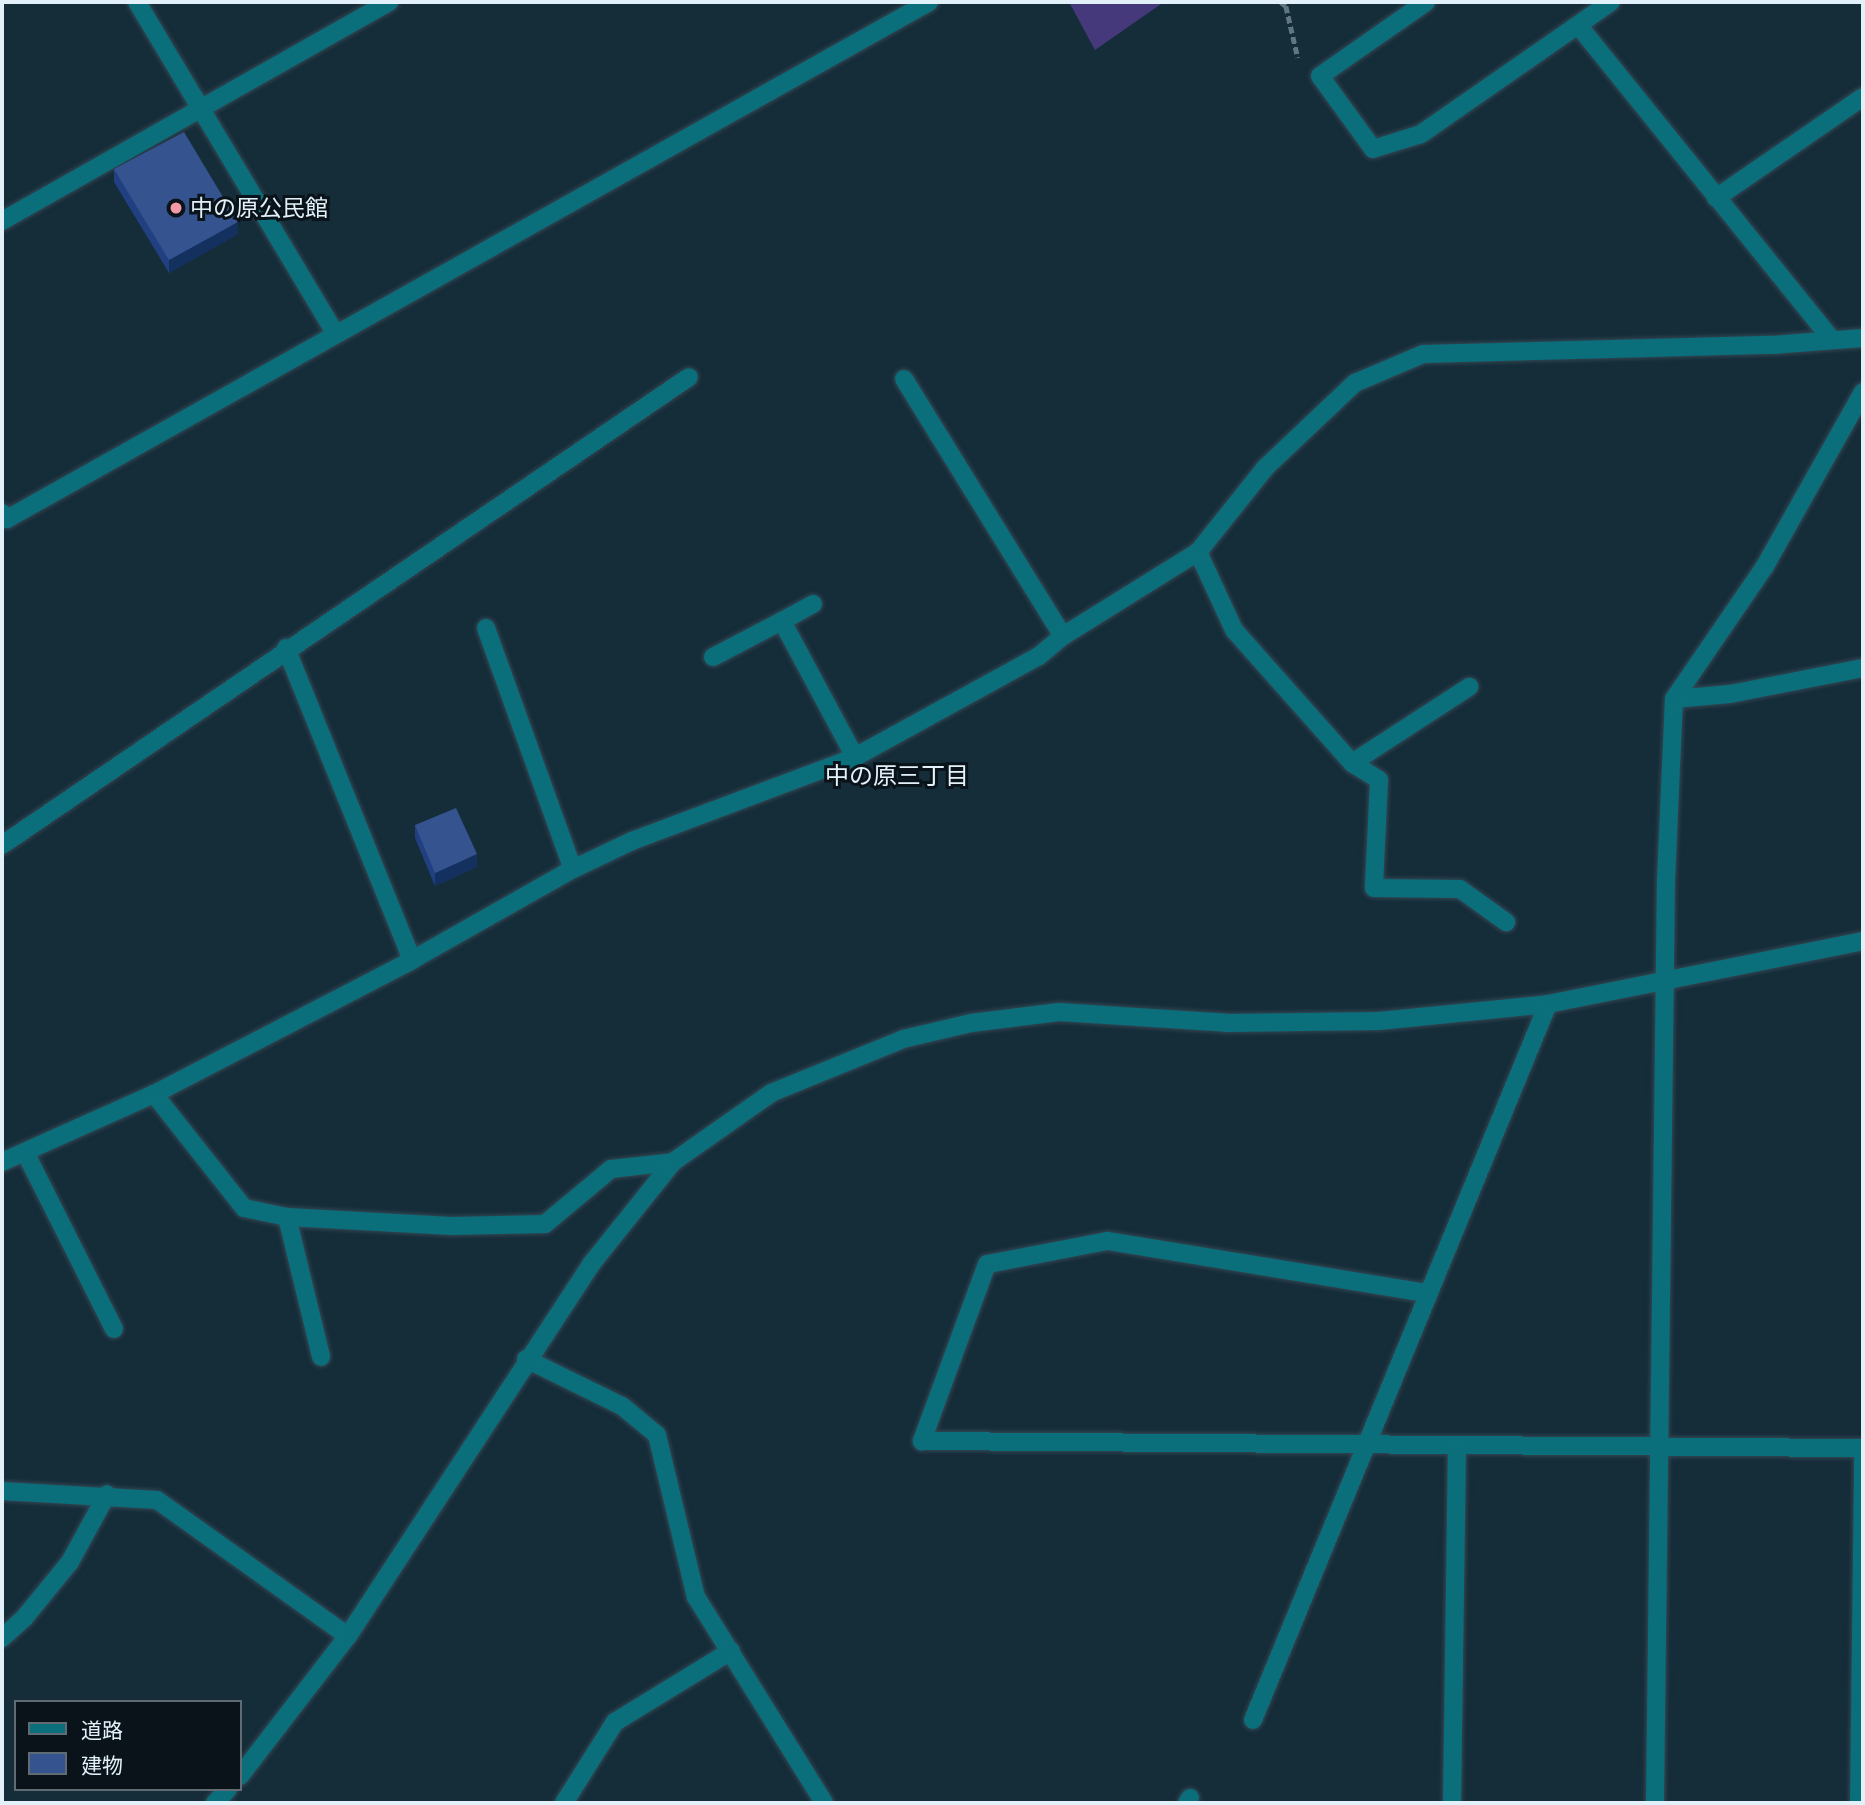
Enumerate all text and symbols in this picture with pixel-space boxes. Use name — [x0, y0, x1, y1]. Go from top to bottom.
place label: 中の原公民館 — [190, 194, 328, 222]
marker: 中の原公民館 — [168, 200, 184, 216]
district label: 中の原三丁目 — [825, 762, 969, 790]
legend — [14, 1700, 242, 1791]
text: 道路 — [81, 1718, 123, 1743]
text: 建物 — [81, 1753, 123, 1778]

